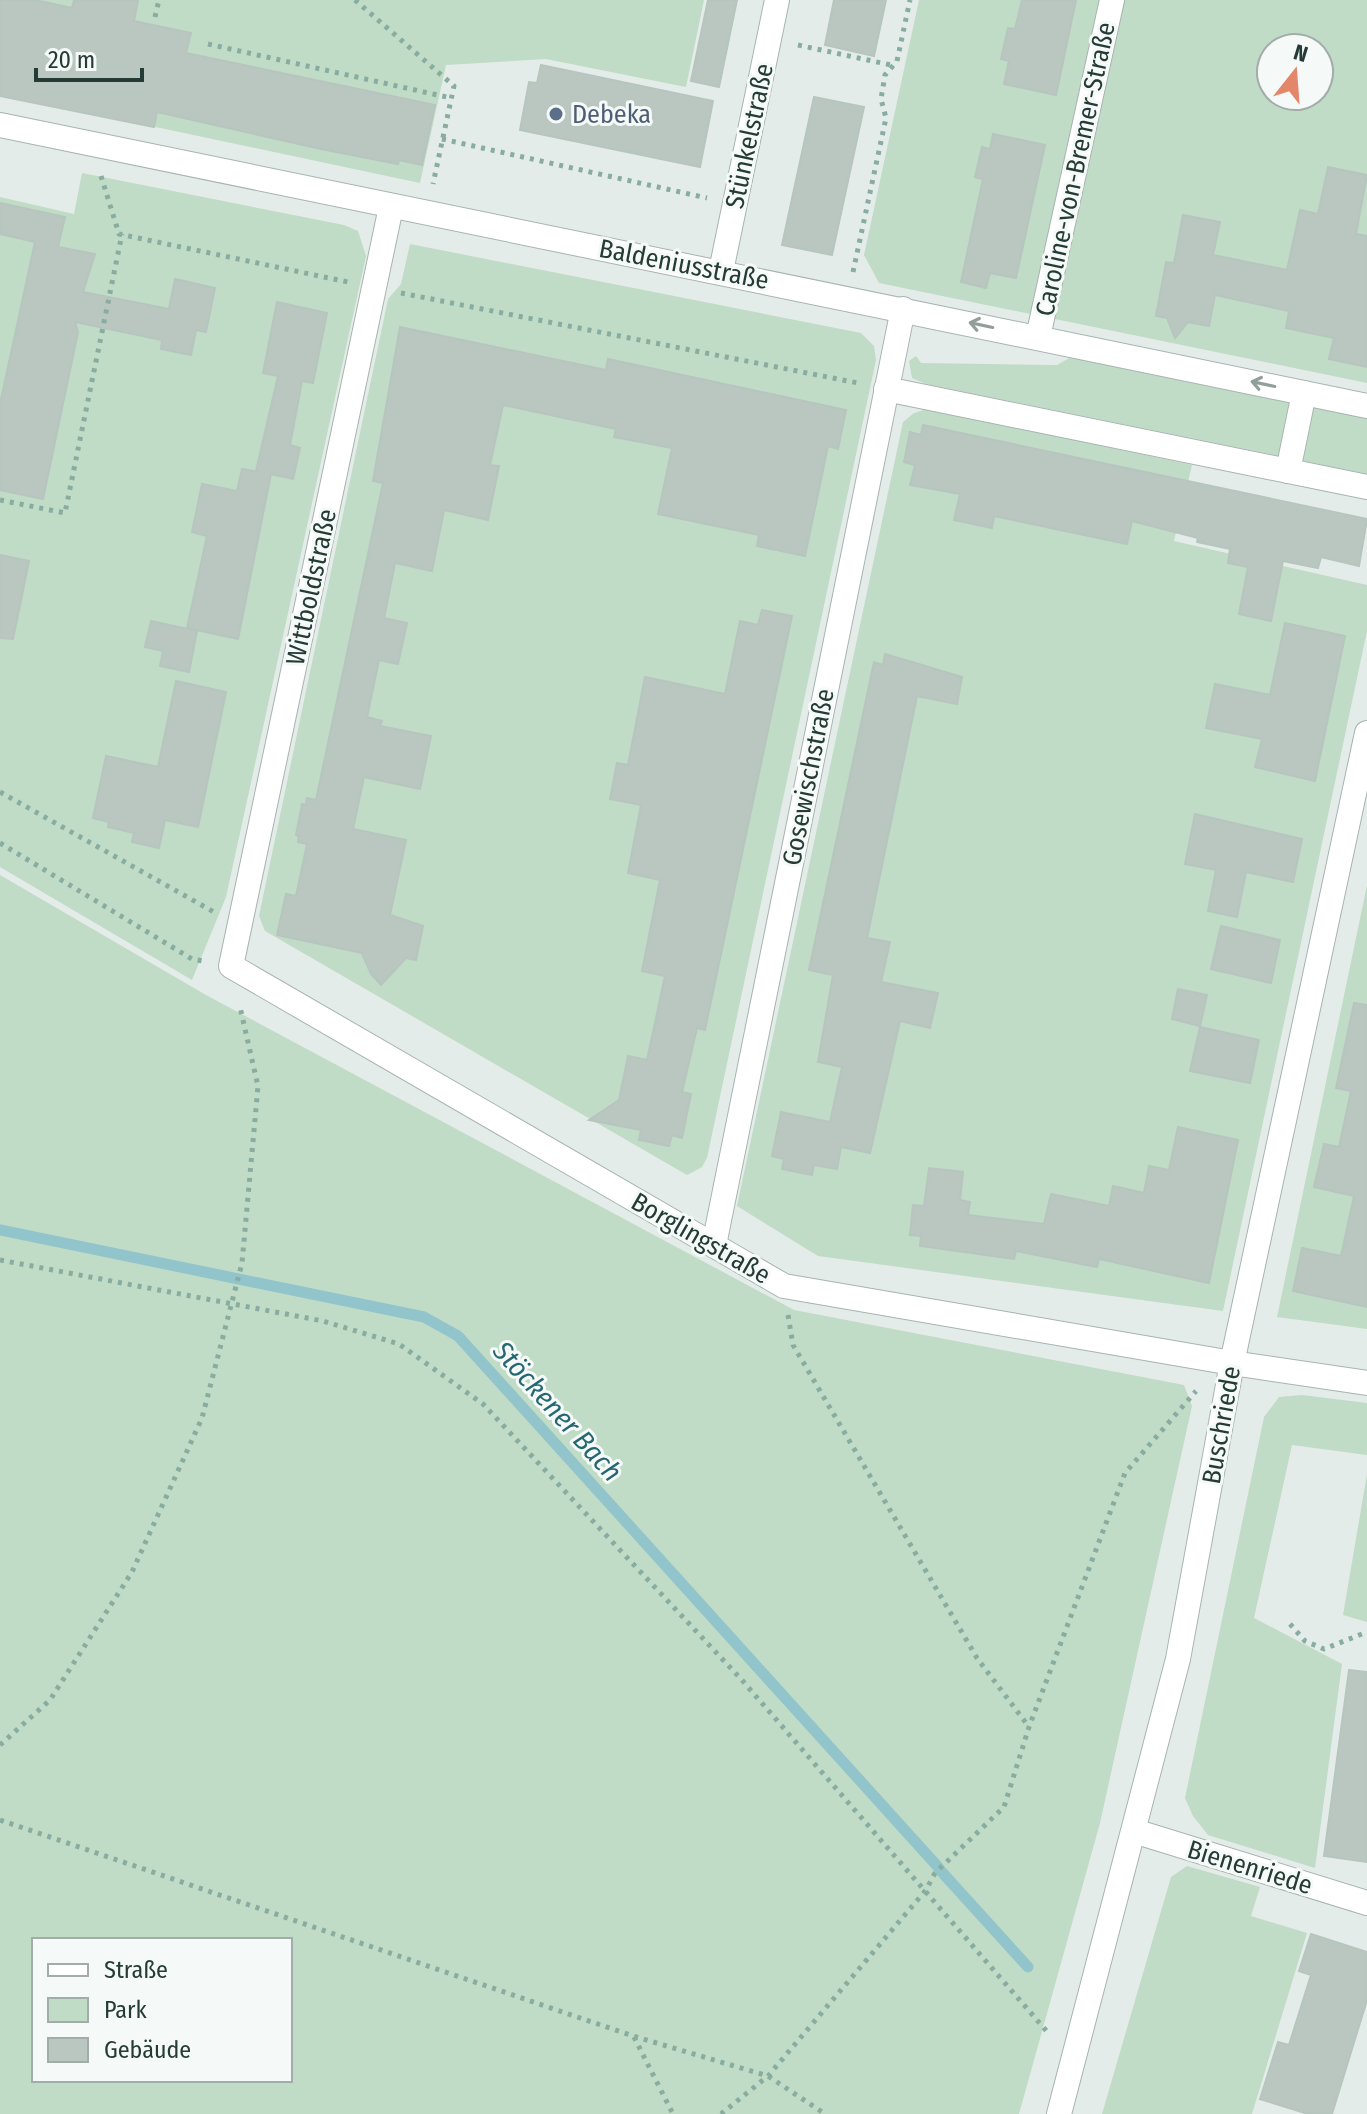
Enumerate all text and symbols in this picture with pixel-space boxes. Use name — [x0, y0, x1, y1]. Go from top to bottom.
street label: Caroline-von-Bremer-Straße — [1029, 19, 1122, 319]
scale bar — [36, 32, 142, 82]
north arrow — [1255, 32, 1335, 112]
text: N — [1290, 39, 1311, 68]
text: 20 m — [48, 46, 95, 74]
street label: Stünkelstraße — [719, 61, 780, 212]
place label: Debeka — [572, 99, 651, 130]
marker: Debeka — [547, 105, 565, 123]
street label: Baldeniusstraße — [596, 233, 771, 296]
one-way arrow — [969, 317, 995, 332]
one-way arrow — [1251, 376, 1276, 391]
street label: Wittboldstraße — [280, 506, 343, 668]
street label: Gosewischstraße — [776, 686, 841, 868]
street label: Borglingstraße — [626, 1186, 776, 1291]
water label: Stöckener Bach — [486, 1334, 629, 1488]
street label: Buschriede — [1196, 1364, 1247, 1486]
street label: Bienenriede — [1184, 1834, 1316, 1901]
legend — [32, 1938, 292, 2082]
text: Straße — [104, 1956, 168, 1984]
text: Park — [104, 1996, 147, 2024]
text: Gebäude — [104, 2036, 191, 2064]

